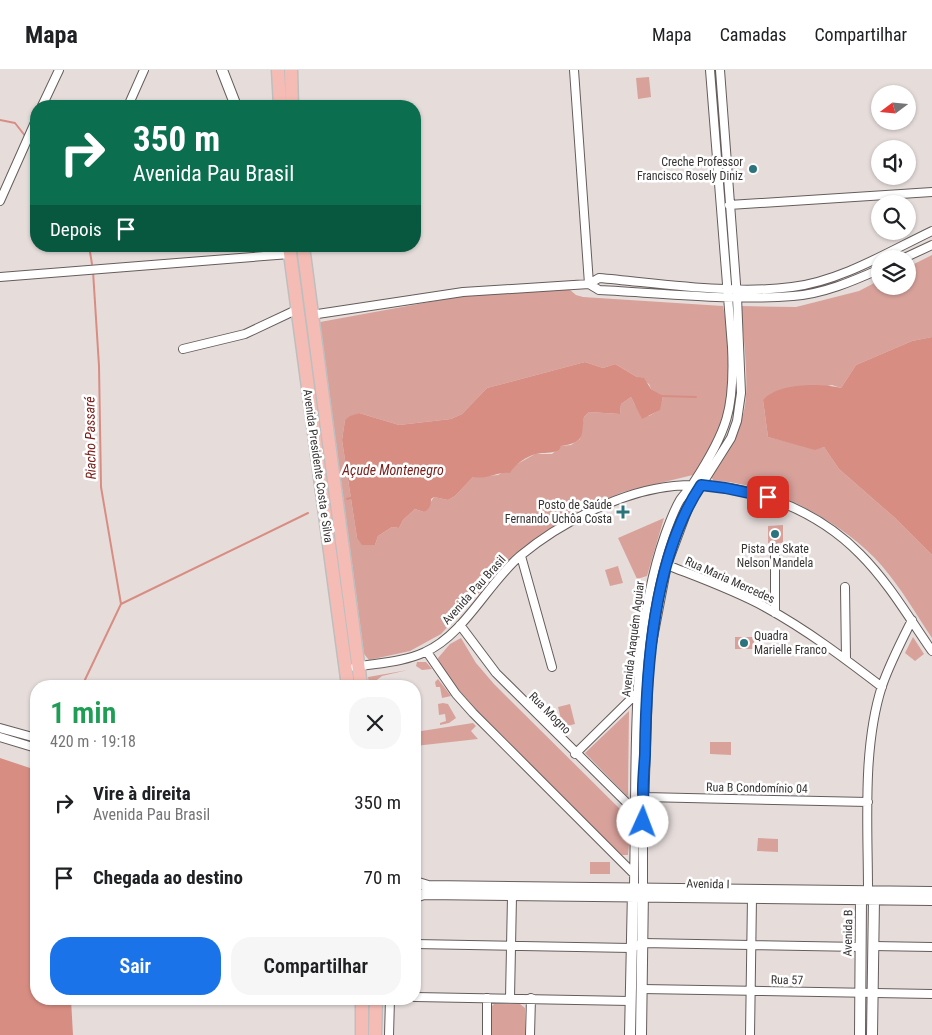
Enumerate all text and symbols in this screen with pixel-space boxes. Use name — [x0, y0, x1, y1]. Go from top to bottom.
text: Mapa — [25, 21, 78, 49]
text: Mapa — [652, 24, 692, 45]
text: Camadas — [720, 24, 786, 45]
text: Compartilhar — [814, 24, 907, 45]
north arrow — [871, 85, 916, 130]
map controls — [871, 85, 916, 295]
text: 350 m — [133, 119, 220, 160]
icon: right — [50, 120, 115, 185]
button: sound — [871, 140, 916, 185]
place label: Creche Professor Francisco Rosely Diniz — [637, 155, 743, 183]
text: Avenida Pau Brasil — [133, 161, 294, 186]
marker: Creche Professor Francisco Rosely Diniz — [747, 163, 759, 175]
button: search — [871, 195, 916, 240]
icon: arrive — [112, 215, 140, 243]
text: Depois — [50, 218, 102, 241]
button: layers — [871, 250, 916, 295]
street label: Avenida Presidente Costa e Silva — [300, 388, 336, 544]
water label: Riacho Passaré — [81, 396, 99, 480]
water label: Açude Montenegro — [341, 462, 444, 478]
pin — [747, 476, 789, 518]
icon: arrive — [754, 483, 782, 511]
place label: Posto de Saúde Fernando Uchôa Costa — [505, 498, 612, 526]
marker: Posto de Saúde Fernando Uchôa Costa — [616, 505, 630, 519]
marker: Pista de Skate Nelson Mandela — [769, 528, 781, 540]
place label: Pista de Skate Nelson Mandela — [737, 542, 814, 570]
street label: Avenida Pau Brasil — [439, 553, 509, 627]
street label: Rua Maria Mercedes — [683, 554, 777, 606]
street label: Avenida Araquém Aguiar — [619, 580, 647, 698]
place label: Quadra Marielle Franco — [754, 629, 827, 657]
marker: Quadra Marielle Franco — [738, 637, 750, 649]
street label: Rua Mogno — [526, 689, 574, 737]
text: 1 min — [50, 695, 116, 730]
button: close — [349, 697, 401, 749]
text: 420 m · 19:18 — [50, 732, 136, 751]
street label: Rua B Condomínio 04 — [706, 780, 808, 796]
text: Vire à direita — [93, 782, 191, 805]
icon: right — [50, 789, 78, 817]
text: 350 m — [354, 791, 401, 814]
position arrow — [616, 795, 668, 847]
text: Avenida Pau Brasil — [93, 805, 210, 824]
icon: arrive — [50, 864, 78, 892]
text: Chegada ao destino — [93, 866, 243, 889]
text: 70 m — [364, 866, 401, 889]
street label: Avenida I — [686, 877, 730, 891]
street label: Avenida B — [841, 909, 855, 957]
button: Sair — [50, 937, 221, 995]
button: Compartilhar — [231, 937, 401, 995]
street label: Rua 57 — [771, 973, 803, 987]

